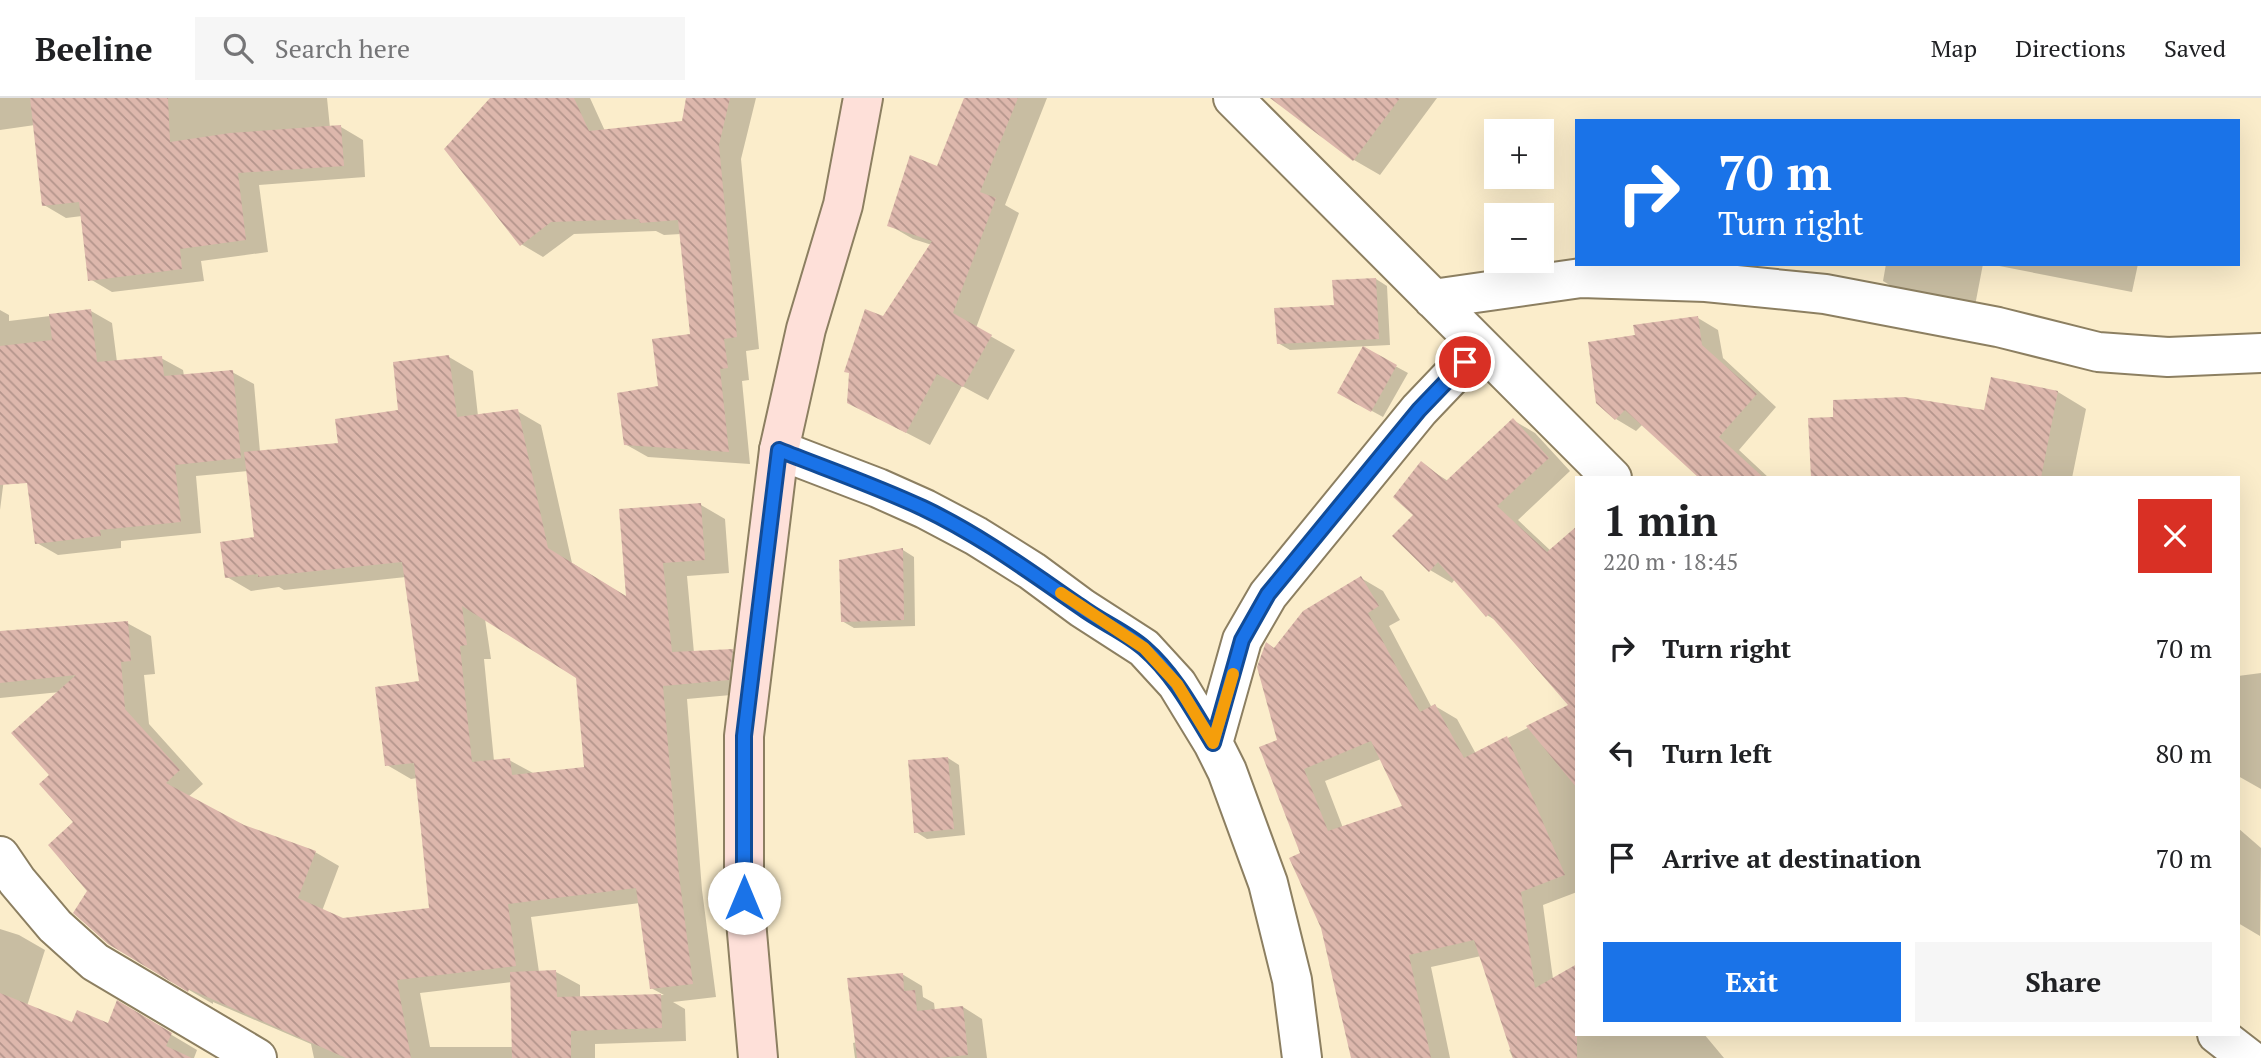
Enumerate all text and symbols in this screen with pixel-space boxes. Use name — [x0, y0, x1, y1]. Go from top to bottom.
search box — [195, 17, 685, 80]
text: Beeline — [35, 27, 153, 70]
icon: search — [219, 29, 257, 67]
text: Search here — [275, 31, 410, 65]
text: Map — [1931, 32, 1977, 64]
text: Directions — [2015, 32, 2126, 64]
text: Saved — [2164, 32, 2226, 64]
map controls — [1484, 119, 1554, 273]
button: + — [1484, 119, 1554, 189]
text: 70 m — [1718, 139, 1832, 204]
icon: right — [1603, 147, 1694, 238]
text: Turn right — [1718, 202, 1864, 244]
button: − — [1484, 203, 1554, 273]
pin — [1435, 332, 1495, 392]
icon: arrive — [1446, 343, 1484, 381]
text: 1 min — [1603, 492, 1718, 548]
button: close — [2138, 499, 2212, 573]
text: 220 m · 18:45 — [1603, 546, 1738, 577]
icon: right — [1603, 629, 1641, 667]
text: Turn right — [1662, 631, 1791, 665]
text: 70 m — [2156, 631, 2212, 665]
icon: left — [1603, 734, 1641, 772]
text: Turn left — [1662, 736, 1772, 770]
text: 80 m — [2156, 736, 2212, 770]
icon: arrive — [1603, 839, 1641, 877]
text: Arrive at destination — [1662, 841, 1921, 875]
text: 70 m — [2156, 841, 2212, 875]
position arrow — [707, 861, 781, 935]
button: Exit — [1603, 942, 1901, 1022]
button: Share — [1915, 942, 2212, 1022]

